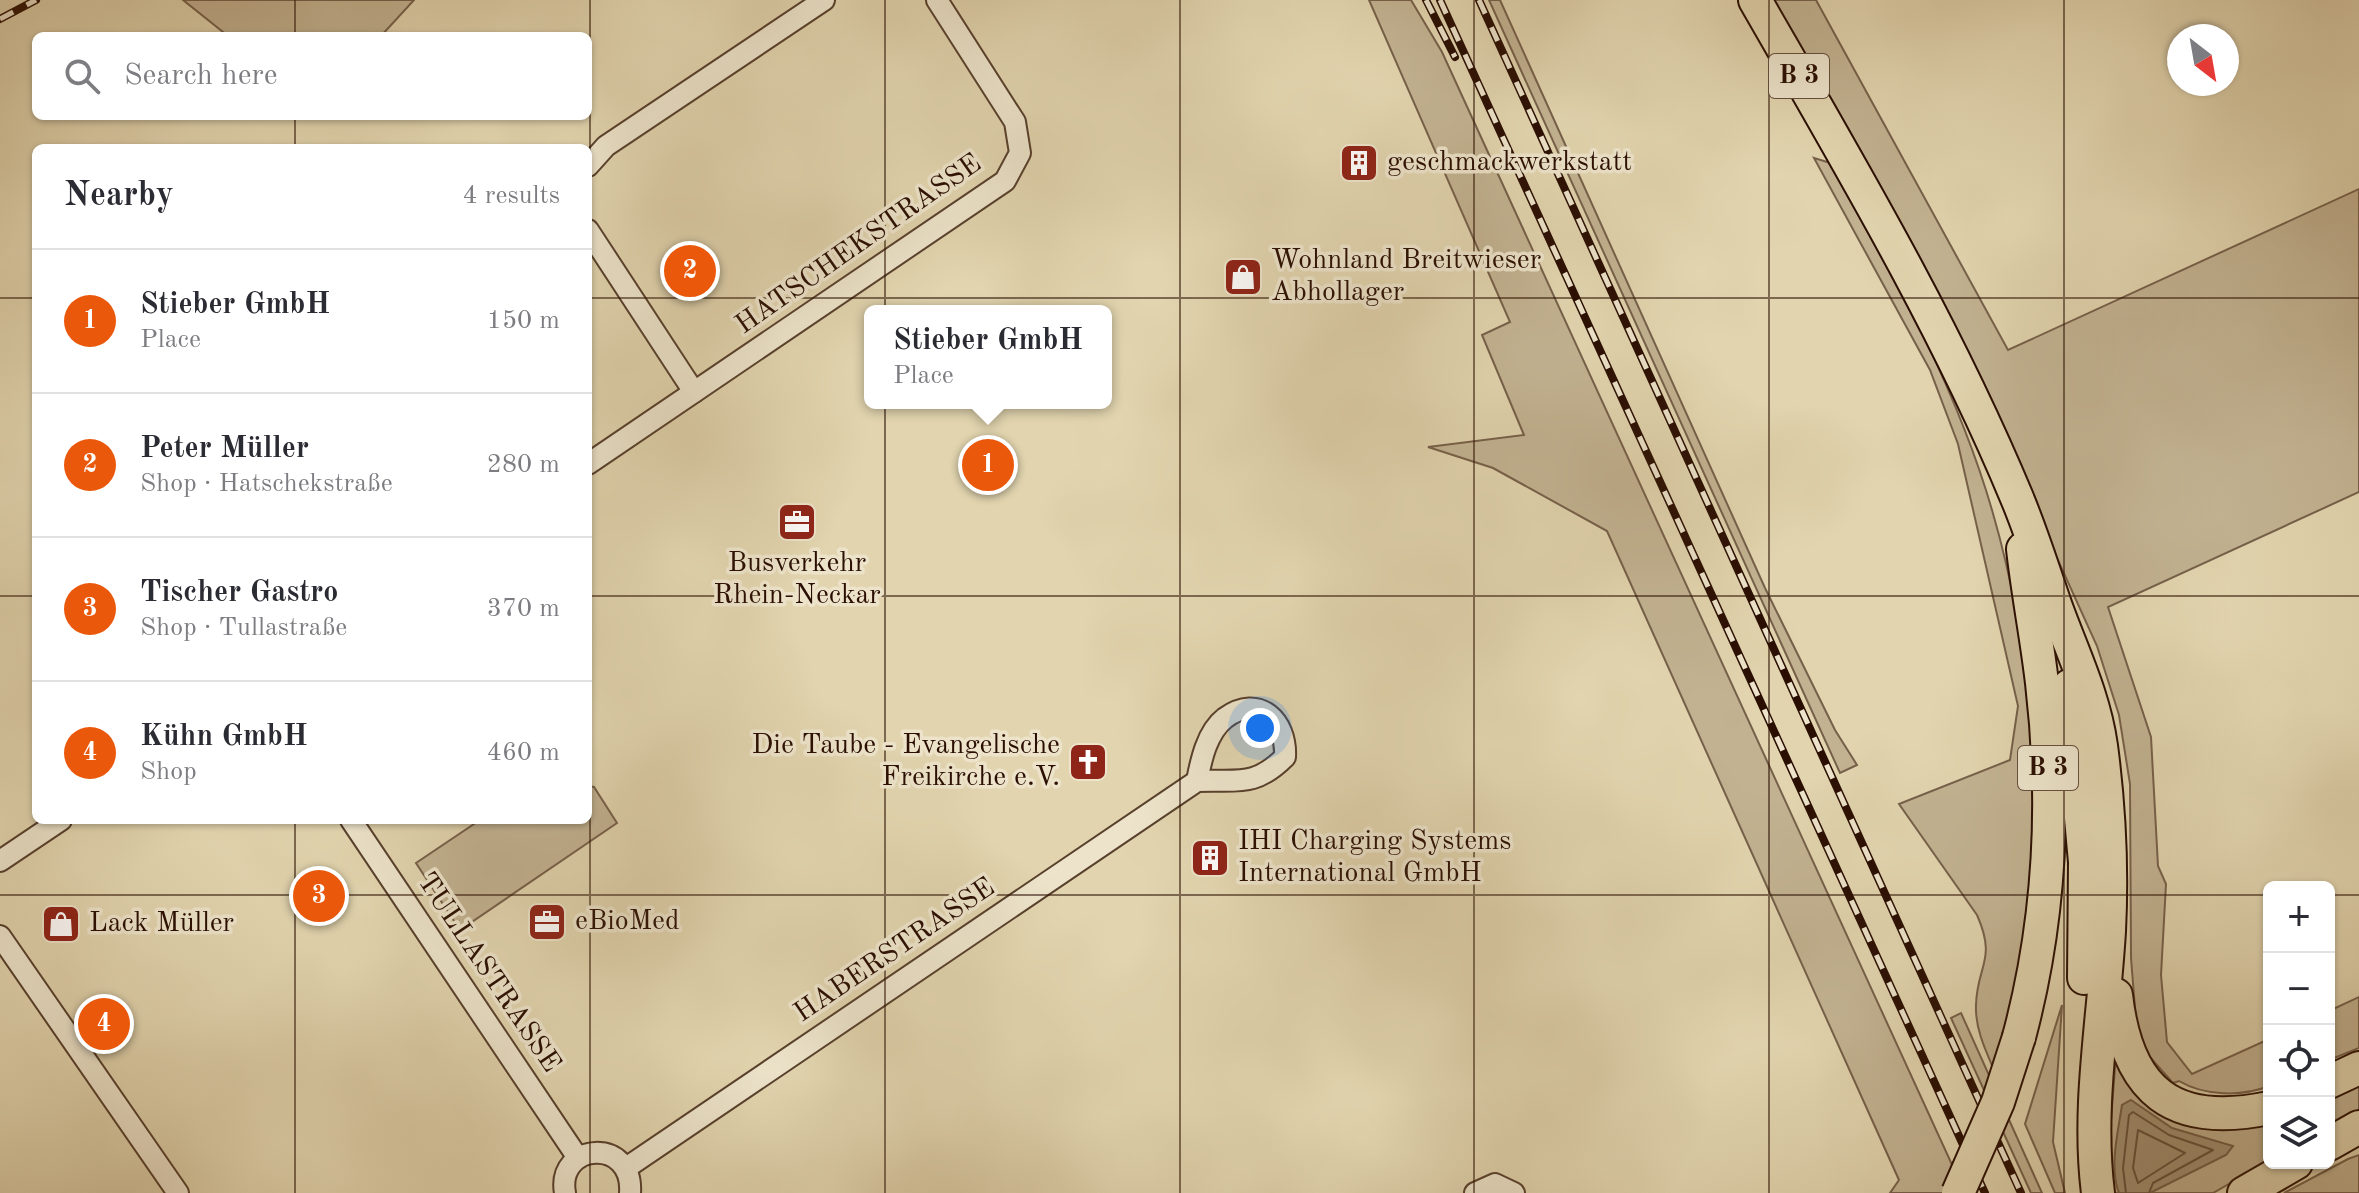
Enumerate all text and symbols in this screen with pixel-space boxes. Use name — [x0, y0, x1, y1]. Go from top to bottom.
north arrow — [2167, 24, 2239, 96]
search box — [32, 32, 592, 120]
icon: search — [60, 54, 104, 98]
road number: B 3 — [1769, 54, 1829, 98]
text: Search here — [124, 61, 278, 91]
building icon: geschmackwerkstatt — [1338, 142, 1380, 184]
place label: geschmackwerkstatt — [1387, 149, 1632, 177]
street label: HATSCHEKSTRASSE — [731, 150, 987, 340]
text: Nearby — [64, 179, 174, 213]
text: 4 results — [462, 183, 560, 209]
pin: 2 — [664, 241, 716, 301]
place label: Wohnland Breitwieser Abhollager — [1271, 247, 1541, 307]
shop icon: Wohnland Breitwieser Abhollager — [1222, 256, 1264, 298]
text: Stieber GmbH — [140, 290, 330, 320]
popup — [864, 305, 1112, 409]
text: 1 — [82, 308, 98, 334]
text: 150 m — [487, 308, 560, 334]
text: Stieber GmbH — [893, 326, 1083, 356]
text: Place — [140, 327, 201, 353]
text: Place — [893, 363, 954, 389]
text: Peter Müller — [140, 434, 309, 464]
pin: 1 — [962, 435, 1014, 495]
text: 2 — [82, 452, 98, 478]
text: 280 m — [487, 452, 560, 478]
text: Shop · Hatschekstraße — [140, 471, 393, 497]
office icon: Busverkehr Rhein-Neckar — [776, 501, 818, 543]
place label: Busverkehr Rhein-Neckar — [713, 550, 881, 610]
text: Tischer Gastro — [140, 578, 338, 608]
text: 3 — [82, 596, 98, 622]
text: 370 m — [487, 596, 560, 622]
text: Shop · Tullastraße — [140, 615, 347, 641]
your location — [1240, 708, 1280, 748]
text: Kühn GmbH — [140, 722, 308, 752]
place label: Die Taube - Evangelische Freikirche e.V. — [751, 732, 1060, 792]
text: 4 — [82, 740, 98, 766]
text: 460 m — [487, 740, 560, 766]
church icon: Die Taube - Evangelische Freikirche e.V. — [1067, 741, 1109, 783]
road number: B 3 — [2018, 746, 2078, 790]
text: Shop — [140, 759, 197, 785]
place label: IHI Charging Systems International GmbH — [1238, 828, 1511, 888]
building icon: IHI Charging Systems International GmbH — [1189, 837, 1231, 879]
pin: 3 — [293, 866, 345, 926]
street label: TULLASTRASSE — [411, 868, 565, 1078]
street label: HABERSTRASSE — [790, 874, 1000, 1028]
map controls — [2263, 881, 2335, 1169]
button: + — [2263, 881, 2335, 953]
office icon: eBioMed — [526, 901, 568, 943]
shop icon: Lack Müller — [40, 903, 82, 945]
place label: eBioMed — [575, 908, 680, 936]
place label: Lack Müller — [89, 910, 234, 938]
button: − — [2263, 953, 2335, 1025]
pin: 4 — [78, 994, 130, 1054]
button: locate — [2263, 1025, 2335, 1097]
button: layers — [2263, 1097, 2335, 1169]

